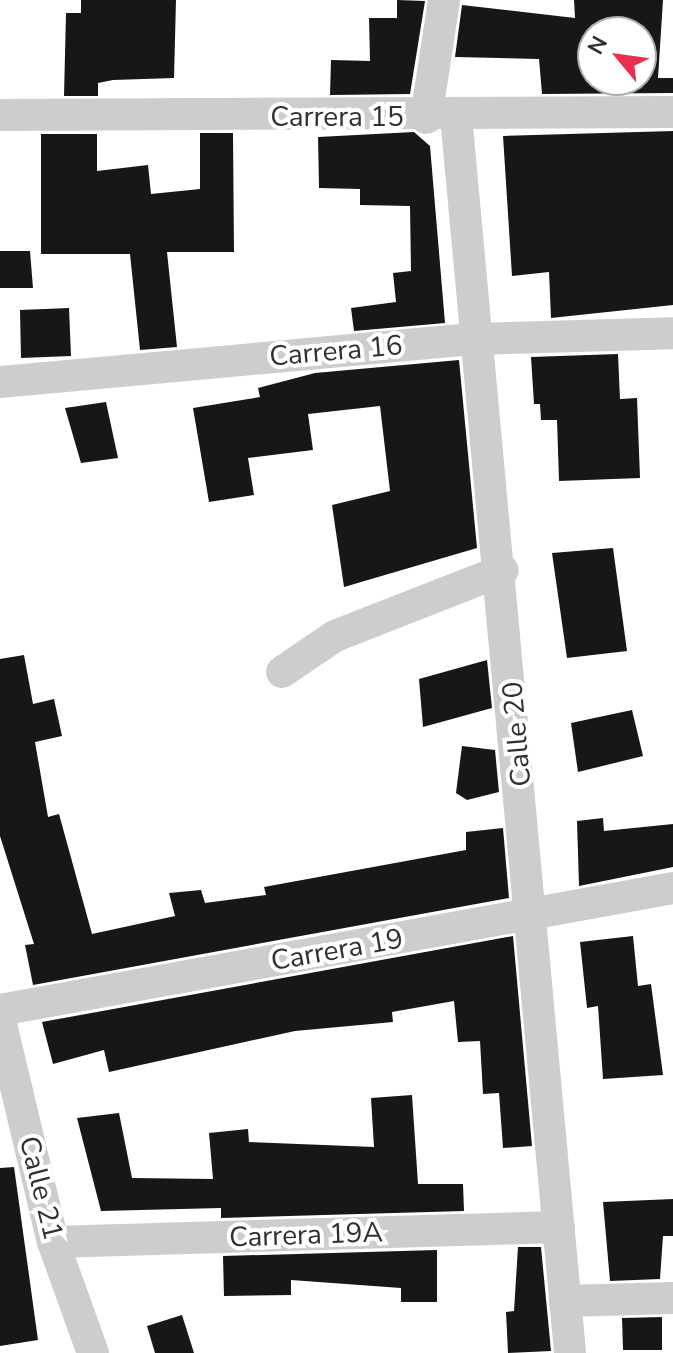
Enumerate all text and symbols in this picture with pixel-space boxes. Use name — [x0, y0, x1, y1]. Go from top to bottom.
north arrow — [577, 16, 657, 96]
text: N — [581, 31, 615, 60]
street label: Carrera 15 — [270, 100, 404, 134]
street label: Carrera 16 — [268, 328, 404, 374]
street label: Calle 20 — [496, 680, 538, 788]
street label: Carrera 19 — [268, 922, 406, 978]
street label: Calle 21 — [12, 1133, 70, 1243]
street label: Carrera 19A — [229, 1216, 383, 1254]

